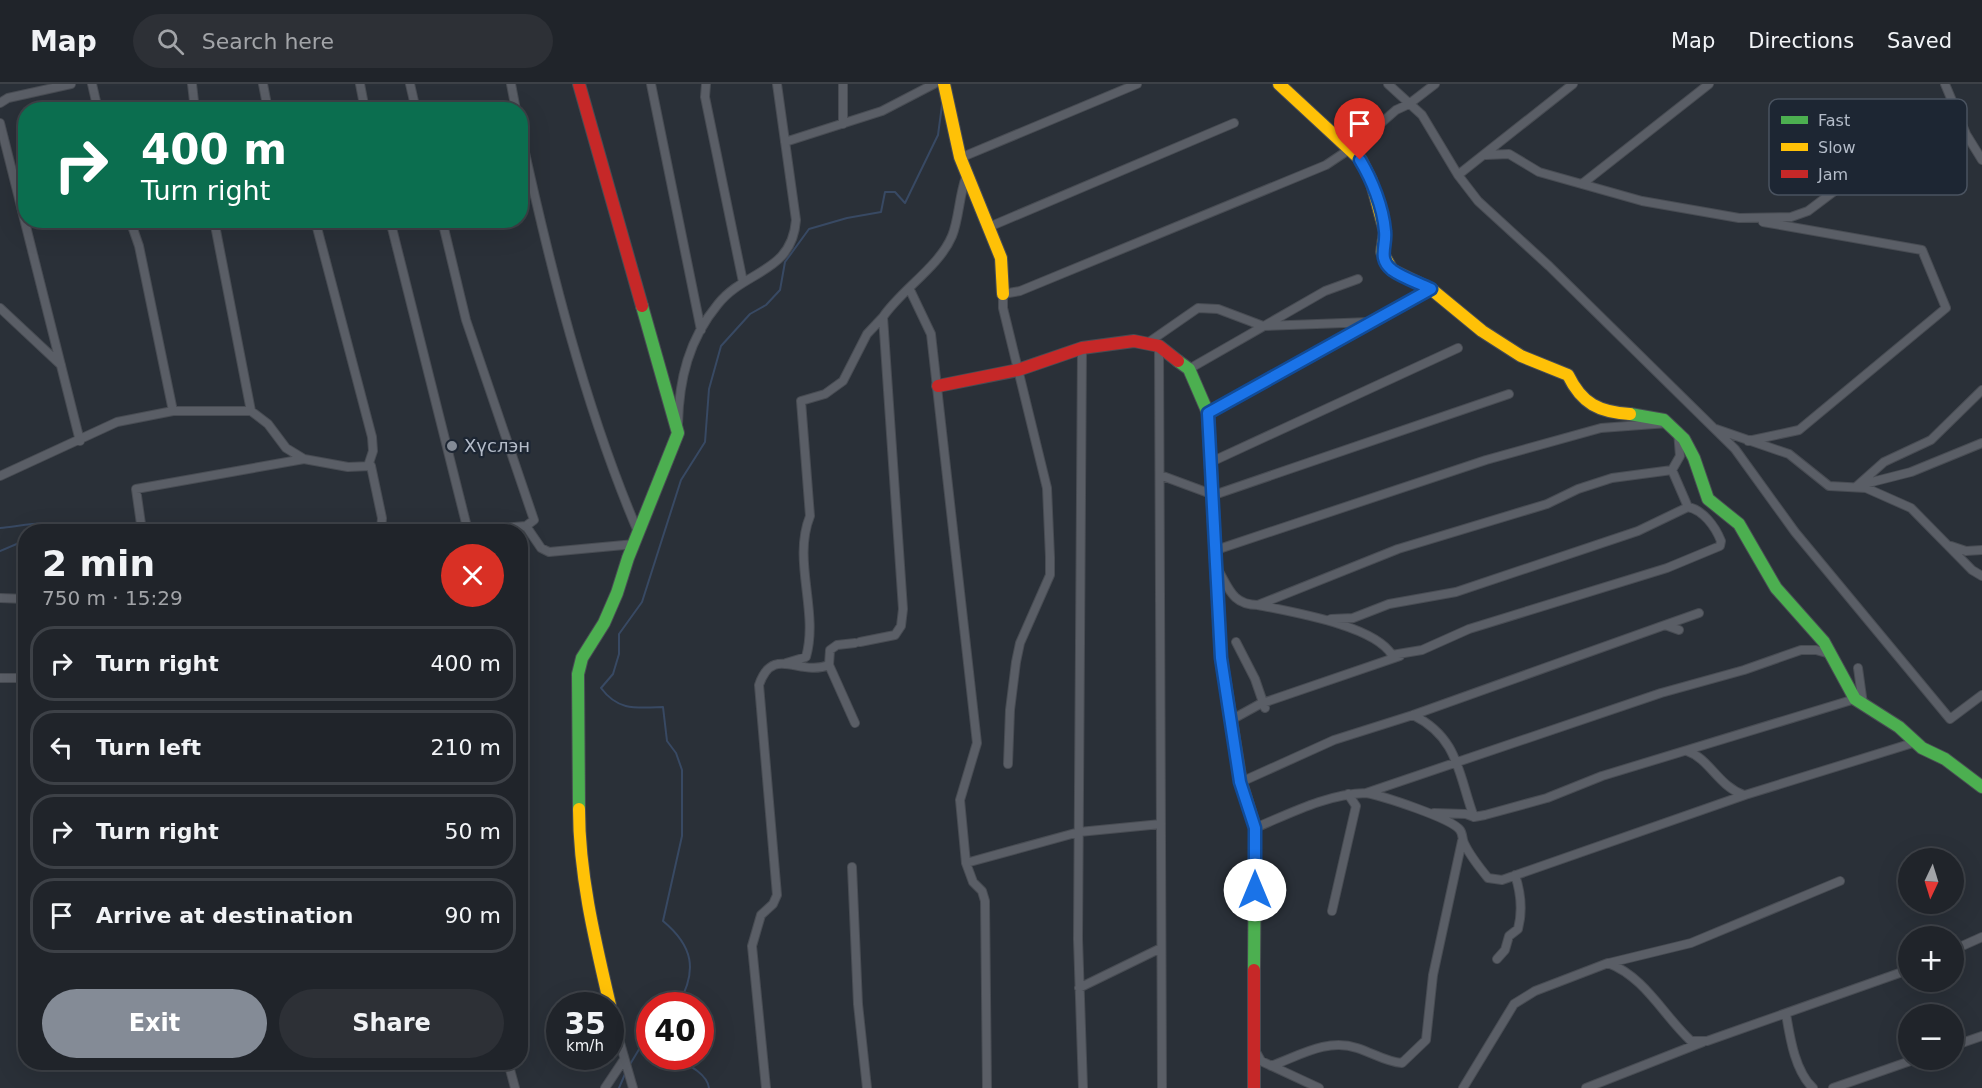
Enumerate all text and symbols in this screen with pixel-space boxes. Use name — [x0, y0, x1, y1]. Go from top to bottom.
search box — [133, 14, 553, 68]
text: Map — [30, 25, 97, 58]
icon: search — [154, 25, 187, 58]
text: Search here — [202, 29, 334, 54]
text: Map — [1671, 29, 1715, 53]
text: Directions — [1748, 29, 1854, 53]
text: Saved — [1887, 29, 1952, 53]
pin — [1334, 98, 1385, 160]
legend — [1769, 99, 1967, 195]
icon: arrive — [1343, 107, 1376, 140]
text: Fast — [1818, 111, 1850, 130]
text: 400 m — [141, 125, 287, 174]
icon: right — [42, 126, 120, 204]
text: Slow — [1818, 138, 1855, 157]
text: Jam — [1817, 165, 1848, 184]
text: Turn right — [141, 175, 270, 206]
place label: Хүслэн — [464, 435, 530, 456]
marker: Хүслэн — [445, 439, 459, 453]
text: 2 min — [42, 543, 155, 584]
button: close — [441, 544, 504, 607]
text: 750 m · 15:29 — [42, 586, 183, 610]
icon: right — [45, 647, 78, 680]
text: Turn right — [96, 651, 219, 676]
text: 400 m — [431, 651, 501, 676]
icon: left — [45, 731, 78, 764]
text: Turn left — [96, 735, 201, 760]
text: 210 m — [431, 735, 501, 760]
icon: right — [45, 815, 78, 848]
text: Turn right — [96, 819, 219, 844]
text: 50 m — [445, 819, 501, 844]
north arrow — [1898, 848, 1964, 914]
map controls — [1898, 848, 1964, 1070]
position arrow — [1223, 858, 1287, 922]
icon: arrive — [45, 899, 78, 932]
text: Arrive at destination — [96, 903, 353, 928]
text: 90 m — [445, 903, 501, 928]
button: + — [1898, 926, 1964, 992]
button: Exit — [42, 989, 267, 1058]
button: Share — [279, 989, 504, 1058]
speed limit sign: 40 — [636, 992, 714, 1070]
button: − — [1898, 1004, 1964, 1070]
text: 35 — [564, 1006, 606, 1041]
text: km/h — [566, 1037, 604, 1055]

